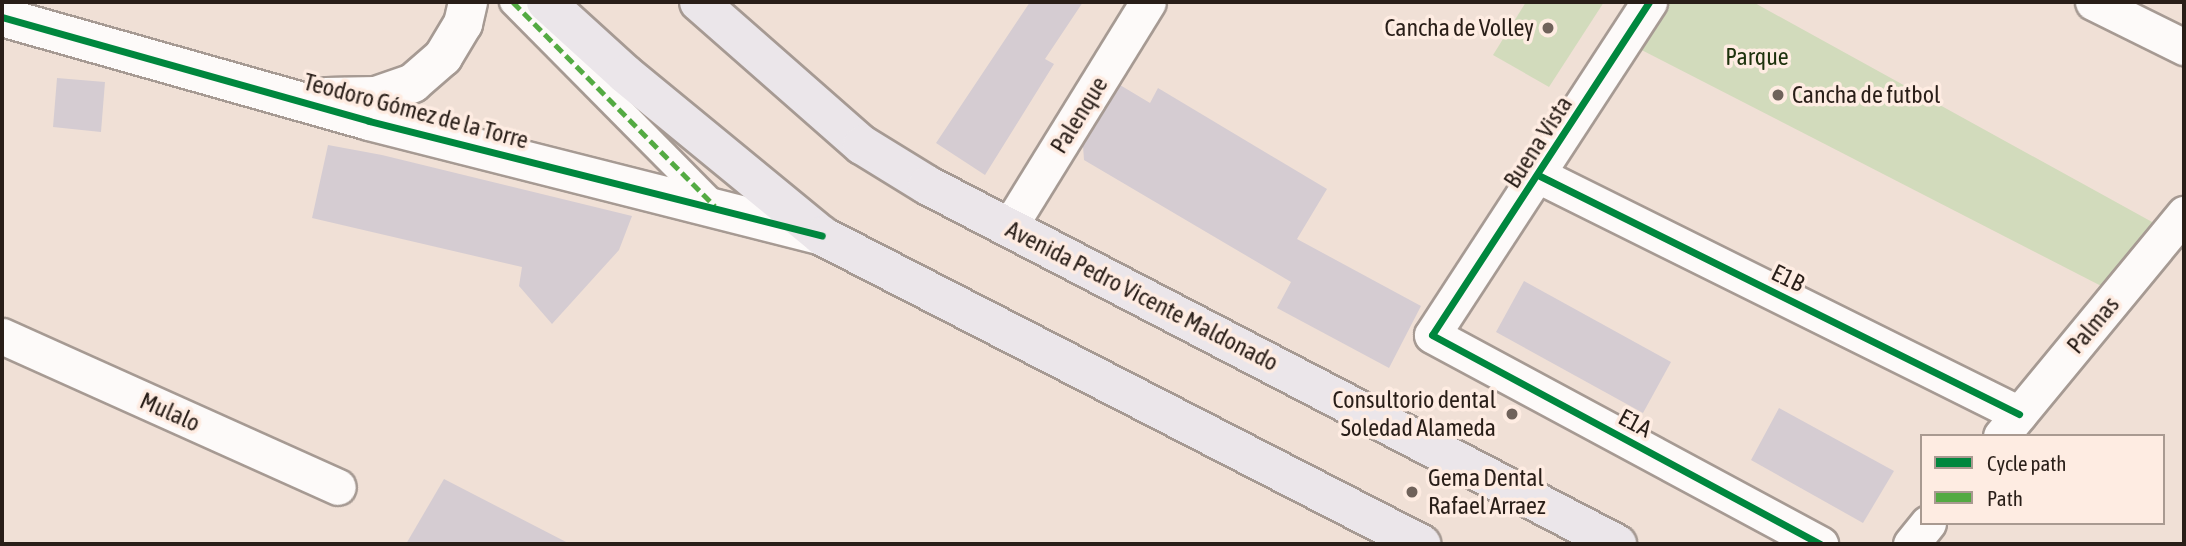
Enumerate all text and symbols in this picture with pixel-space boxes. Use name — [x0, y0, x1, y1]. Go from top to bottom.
place label: Cancha de Volley — [1385, 14, 1534, 42]
marker: Cancha de Volley — [1540, 20, 1556, 36]
park label: Parque — [1725, 43, 1789, 71]
street label: Teodoro Gómez de la Torre — [301, 67, 531, 155]
street label: Palenque — [1044, 71, 1114, 159]
place label: Cancha de futbol — [1792, 81, 1940, 109]
marker: Cancha de futbol — [1770, 87, 1786, 103]
street label: Buena Vista — [1498, 91, 1578, 193]
street label: Avenida Pedro Vicente Maldonado — [1001, 215, 1283, 377]
street label: E1B — [1767, 258, 1809, 298]
street label: Palmas — [2061, 291, 2125, 359]
street label: Mulalo — [136, 386, 204, 438]
place label: Consultorio dental Soledad Alameda — [1332, 386, 1496, 442]
street label: E1A — [1614, 402, 1656, 444]
marker: Consultorio dental Soledad Alameda — [1502, 404, 1522, 424]
legend — [1920, 434, 2165, 525]
text: Cycle path — [1987, 451, 2066, 475]
place label: Gema Dental Rafael Arraez — [1428, 464, 1546, 520]
marker: Gema Dental Rafael Arraez — [1402, 482, 1422, 502]
text: Path — [1987, 486, 2023, 510]

